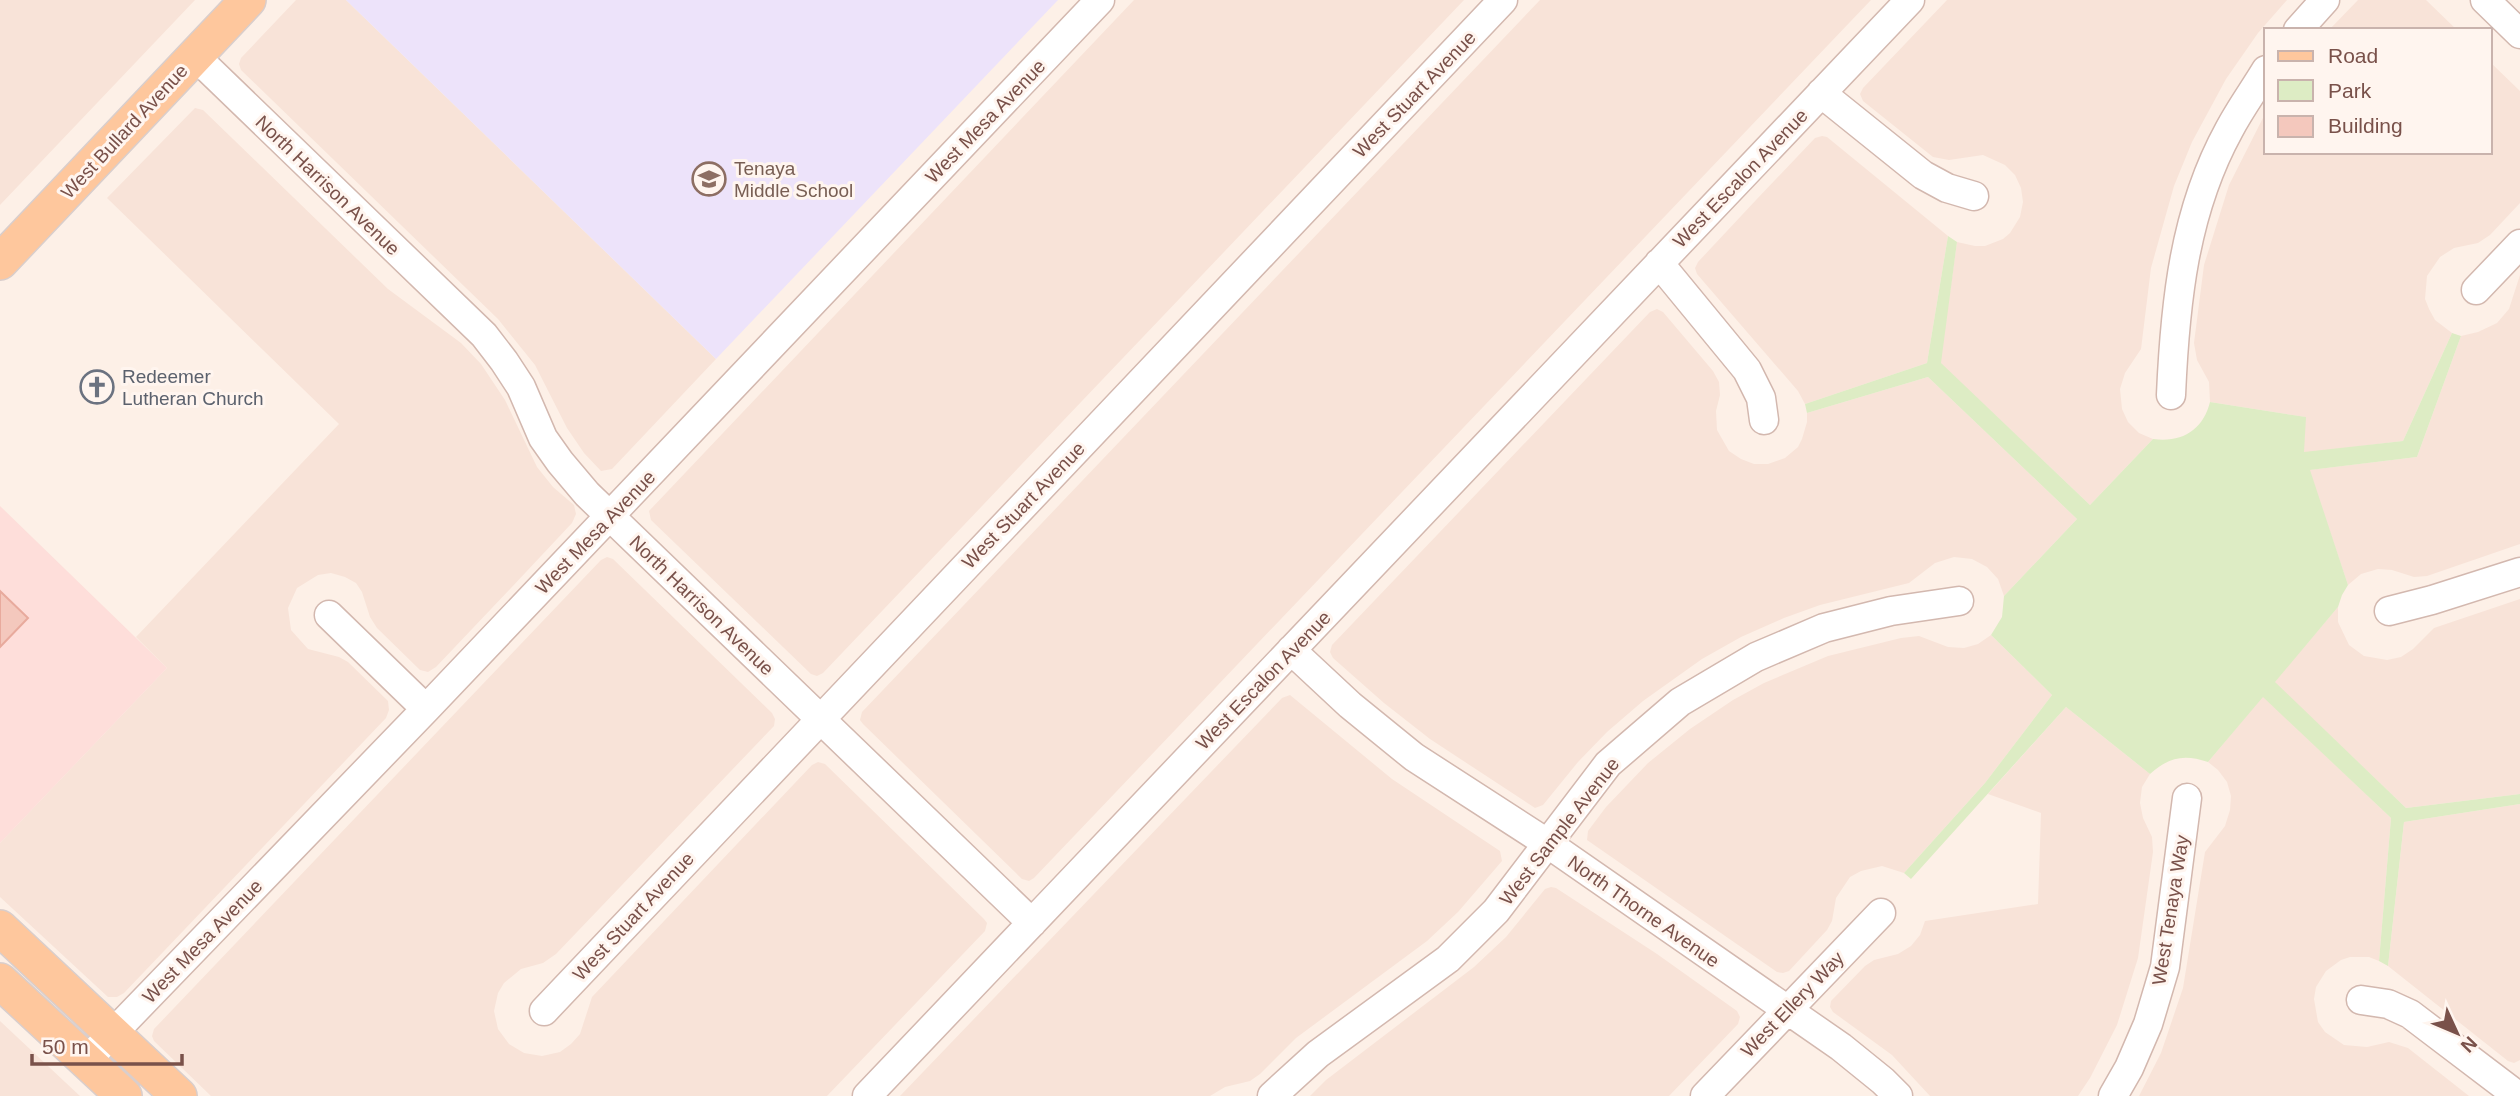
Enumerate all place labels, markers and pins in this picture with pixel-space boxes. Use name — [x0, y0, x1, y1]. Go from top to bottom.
place label: Tenaya Middle School — [734, 158, 853, 201]
school or university icon: Tenaya Middle School — [690, 160, 728, 198]
place label: Redeemer Lutheran Church — [122, 366, 264, 409]
church icon: Redeemer Lutheran Church — [78, 368, 116, 406]

